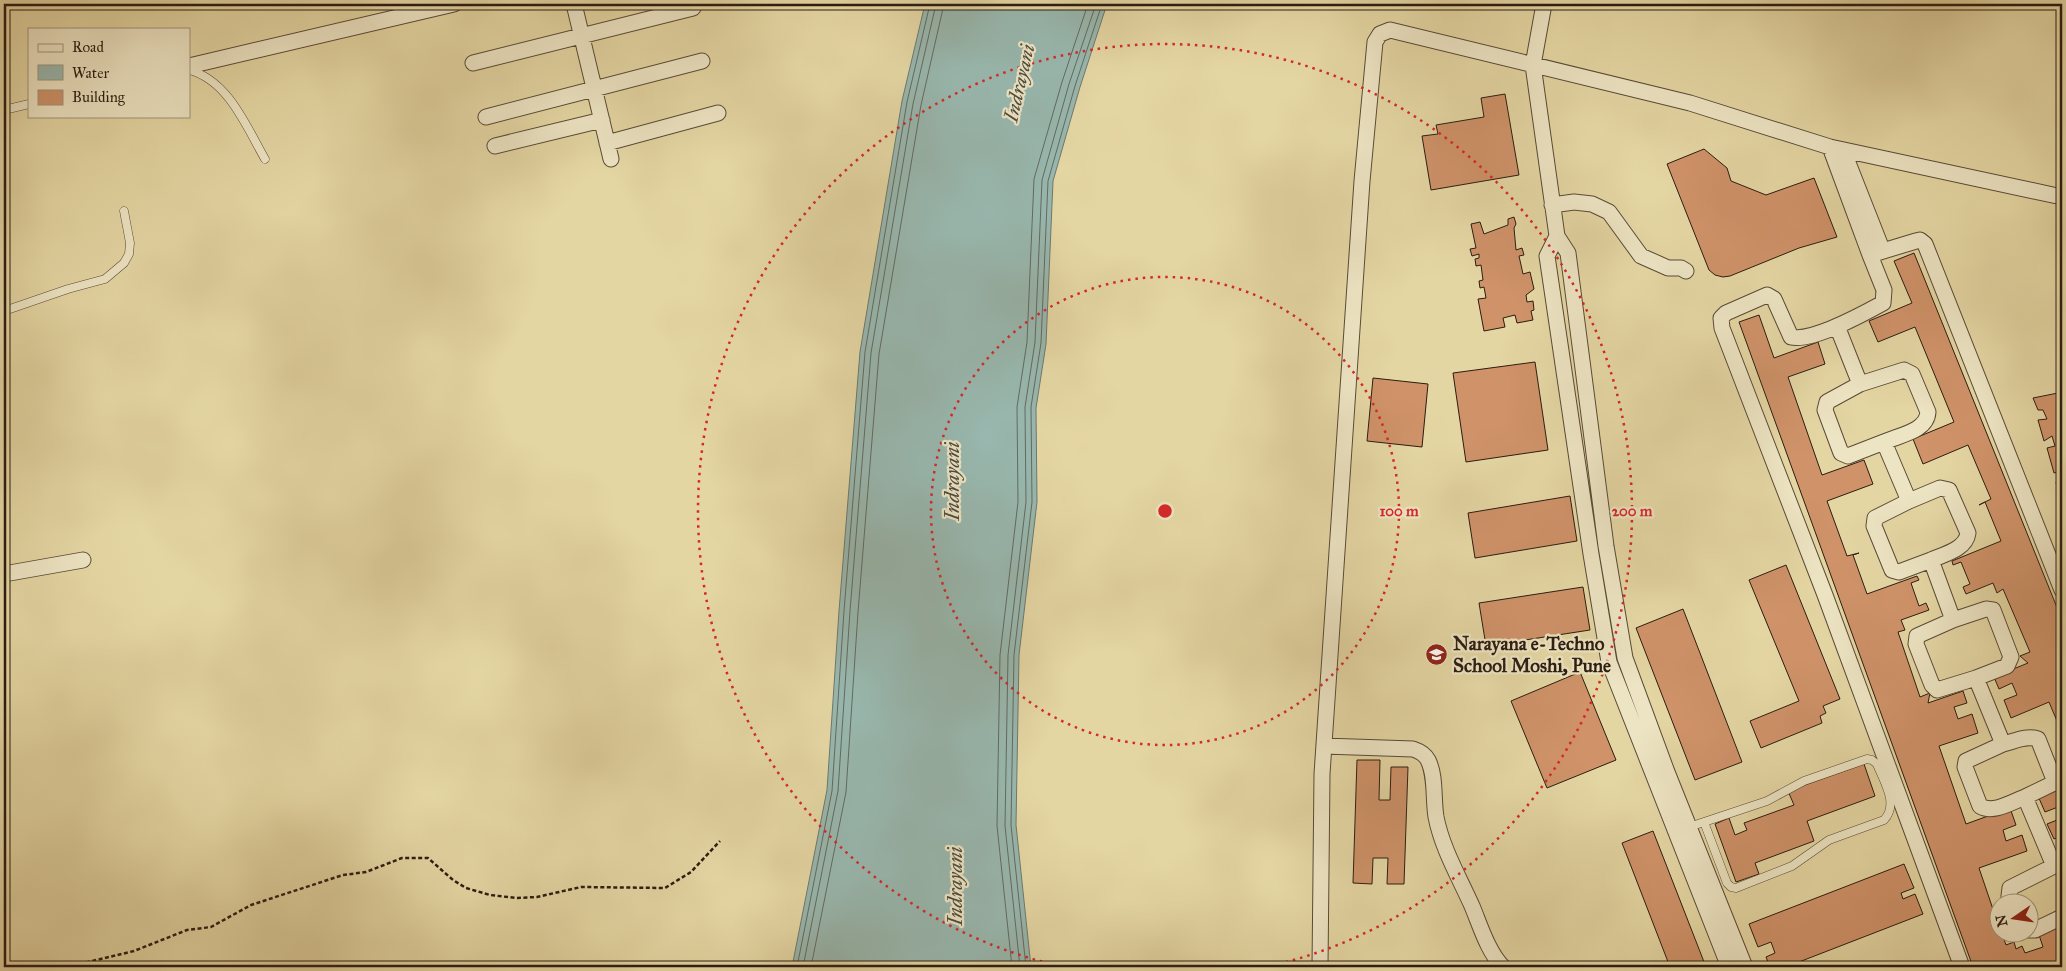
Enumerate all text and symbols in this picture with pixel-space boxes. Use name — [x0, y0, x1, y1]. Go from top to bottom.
legend — [28, 28, 190, 118]
text: Road — [72, 38, 104, 56]
water label: Indrayani — [998, 42, 1040, 125]
text: Water — [72, 64, 109, 82]
text: Building — [72, 88, 126, 106]
water label: Indrayani — [940, 441, 964, 521]
centre of rings — [1156, 502, 1174, 520]
text: 100 m — [1379, 502, 1419, 520]
text: 200 m — [1612, 502, 1653, 520]
place label: Narayana e-Techno School Moshi, Pune — [1453, 632, 1611, 677]
school or university icon: Narayana e-Techno School Moshi, Pune — [1425, 642, 1449, 666]
water label: Indrayani — [943, 846, 967, 926]
north arrow — [1988, 894, 2038, 944]
text: N — [1992, 913, 2011, 929]

